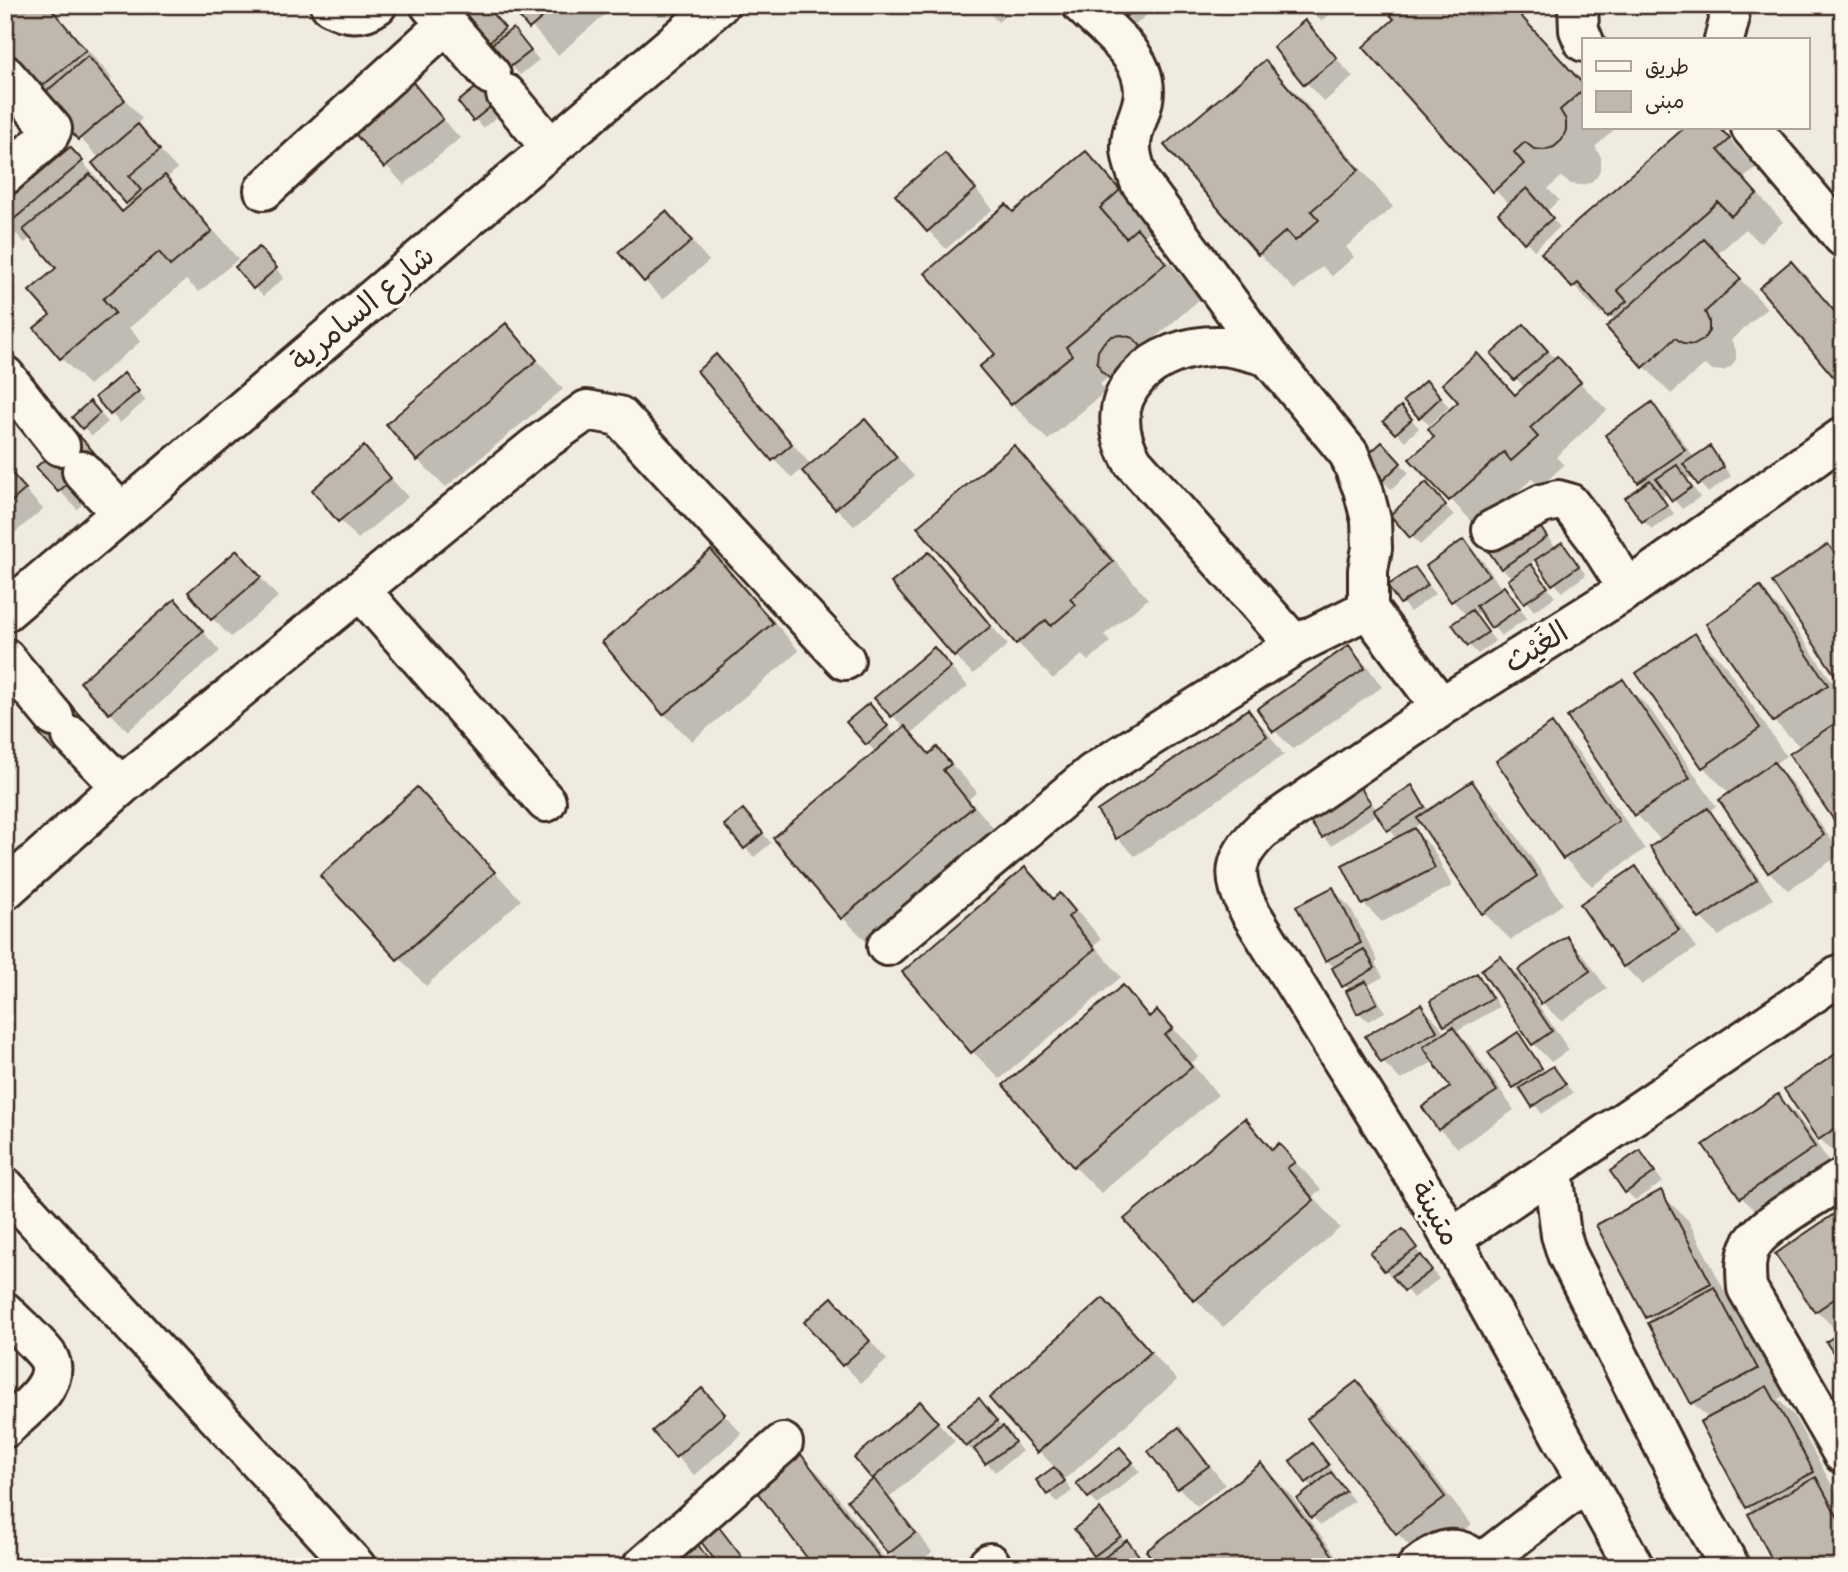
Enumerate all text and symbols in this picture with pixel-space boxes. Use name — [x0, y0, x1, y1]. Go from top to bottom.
legend — [1582, 38, 1810, 130]
text: طريق — [1645, 54, 1689, 80]
text: مبنى — [1645, 88, 1684, 115]
street label: شارع السامرية — [282, 237, 443, 381]
street label: الغَيْث — [1497, 613, 1575, 681]
street label: متيبنة — [1402, 1173, 1470, 1253]

